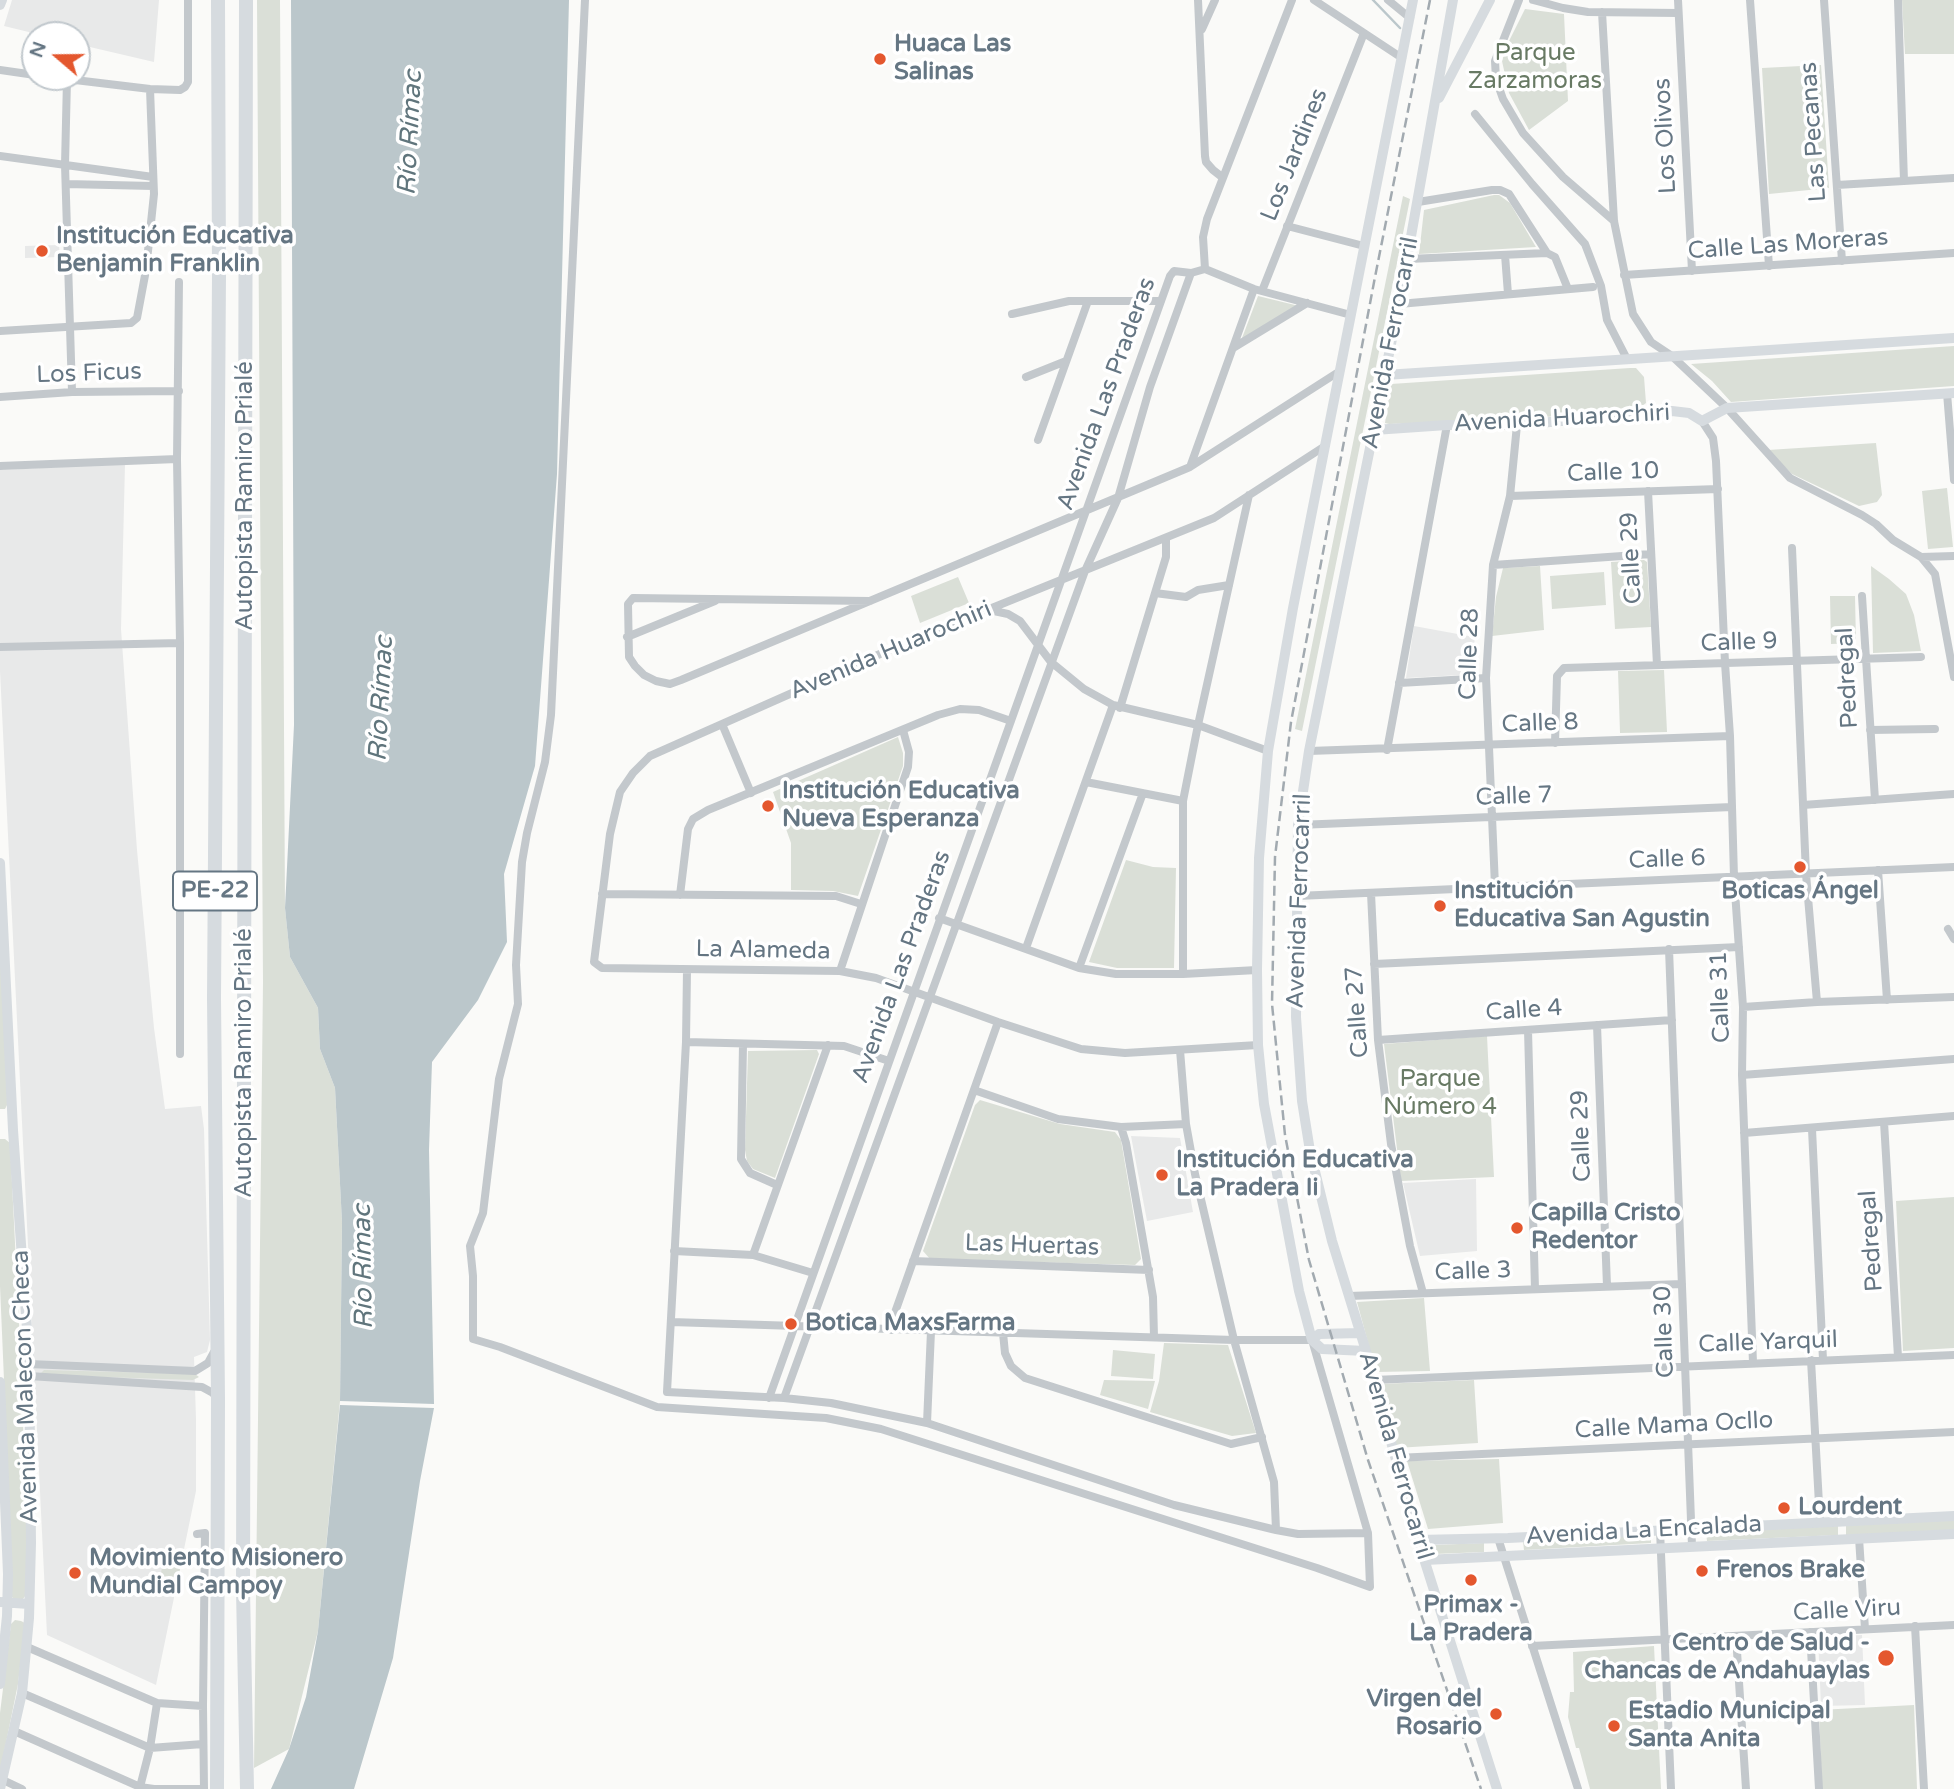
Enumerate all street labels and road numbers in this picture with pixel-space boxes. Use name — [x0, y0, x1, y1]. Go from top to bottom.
street label: Las Pecanas — [1795, 61, 1833, 203]
street label: Los Olivos — [1649, 77, 1683, 195]
street label: Los Jardines — [1255, 84, 1335, 226]
street label: Calle Las Moreras — [1687, 224, 1889, 266]
street label: Avenida Ferrocarril — [1356, 235, 1426, 451]
street label: Avenida Las Praderas — [1052, 274, 1162, 514]
street label: Los Ficus — [36, 358, 142, 390]
street label: Autopista Ramiro Prialé — [232, 361, 260, 631]
street label: Avenida Huarochiri — [1453, 399, 1671, 439]
street label: Calle 10 — [1566, 457, 1660, 489]
street label: Calle 29 — [1615, 511, 1649, 605]
street label: Avenida Huarochiri — [786, 595, 996, 707]
street label: Calle 28 — [1454, 607, 1486, 701]
street label: Calle 9 — [1700, 627, 1778, 659]
street label: Pedregal — [1831, 627, 1865, 729]
street label: Calle 8 — [1501, 708, 1579, 740]
street label: Calle 7 — [1475, 781, 1553, 813]
street label: Avenida Ferrocarril — [1282, 793, 1318, 1009]
street label: Calle 6 — [1628, 844, 1706, 876]
street label: Avenida Las Praderas — [847, 847, 957, 1087]
road number: PE-22 — [173, 872, 257, 911]
street label: Autopista Ramiro Prialé — [231, 928, 259, 1198]
street label: La Alameda — [695, 935, 831, 967]
street label: Calle 31 — [1705, 950, 1737, 1044]
street label: Calle 27 — [1340, 965, 1376, 1059]
street label: Calle 4 — [1485, 994, 1563, 1028]
street label: Calle 29 — [1566, 1089, 1598, 1183]
street label: Pedregal — [1854, 1189, 1890, 1293]
street label: Las Huertas — [964, 1229, 1100, 1263]
street label: Avenida Malecon Checa — [7, 1249, 45, 1525]
street label: Calle 3 — [1434, 1256, 1512, 1288]
street label: Calle 30 — [1649, 1285, 1681, 1379]
street label: Calle Yarquil — [1698, 1326, 1838, 1360]
street label: Avenida Ferrocarril — [1352, 1349, 1438, 1563]
street label: Calle Mama Ocllo — [1574, 1406, 1774, 1446]
street label: Avenida La Encalada — [1525, 1510, 1763, 1552]
street label: Calle Viru — [1792, 1594, 1902, 1628]

